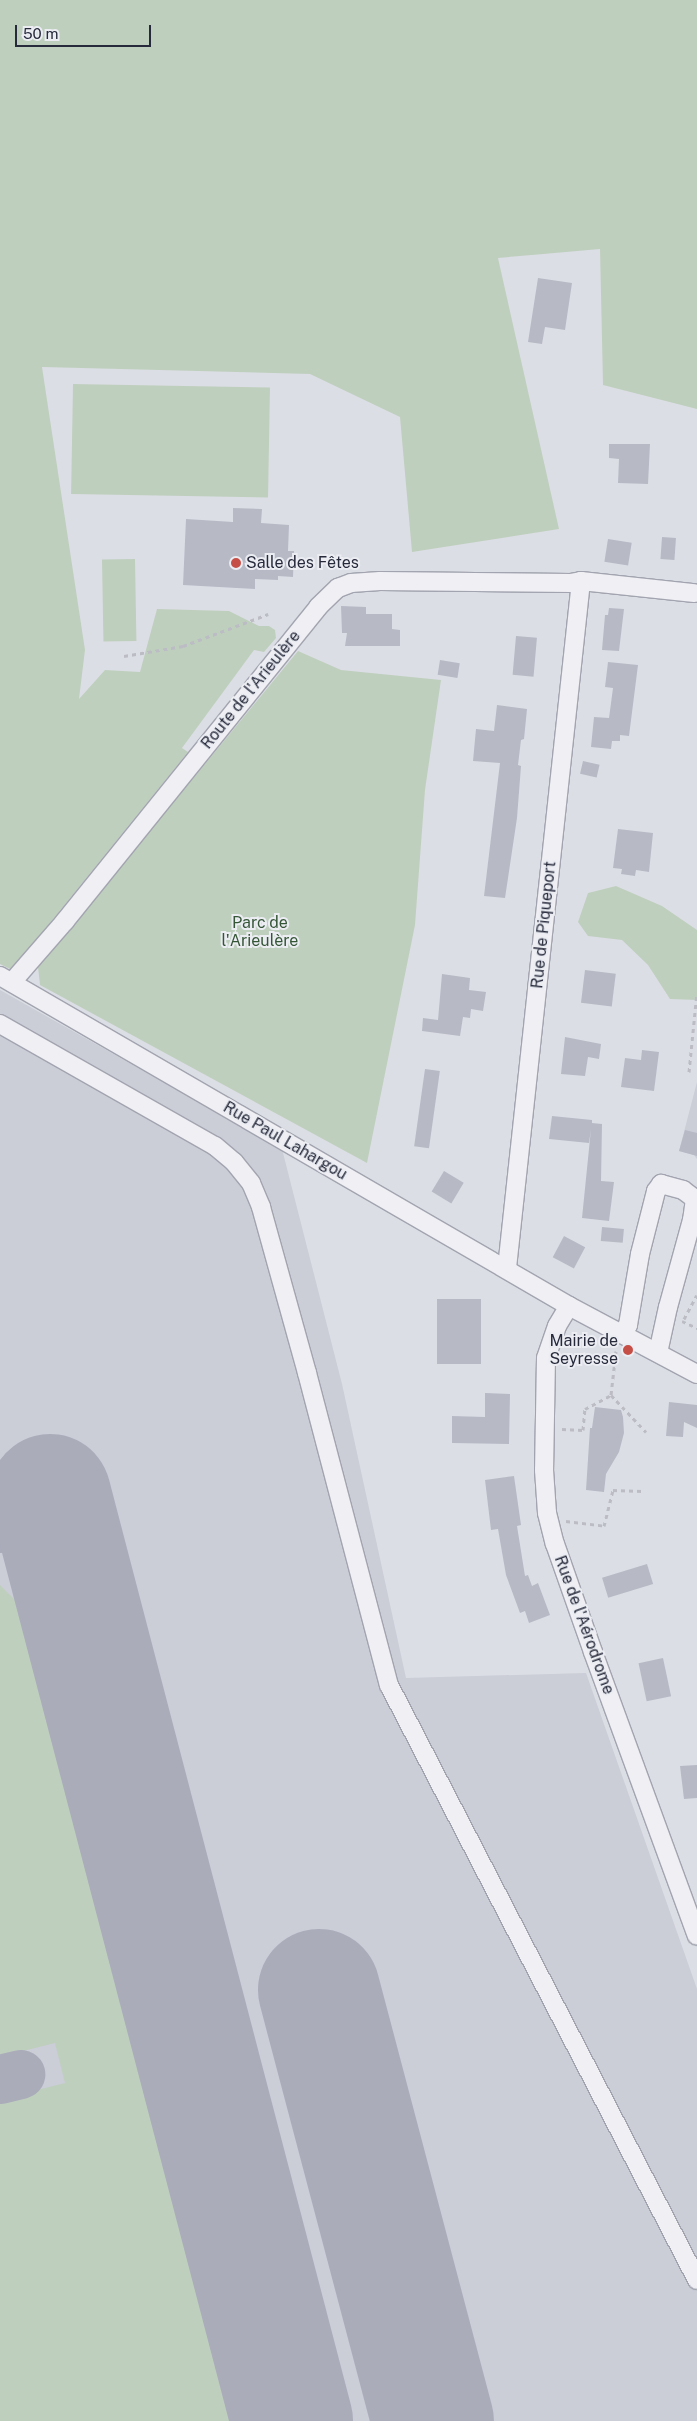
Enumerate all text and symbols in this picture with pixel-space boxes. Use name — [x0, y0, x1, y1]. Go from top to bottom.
scale bar — [18, 15, 154, 47]
text: 50 m — [23, 25, 58, 42]
place label: Salle des Fêtes — [246, 553, 359, 573]
marker: Salle des Fêtes — [230, 557, 242, 569]
street label: Route de l'Arieulère — [197, 627, 305, 753]
street label: Rue de Piqueport — [528, 860, 560, 990]
park label: Parc de l'Arieulère — [222, 913, 298, 951]
street label: Rue Paul Lahargou — [220, 1098, 350, 1184]
place label: Mairie de Seyresse — [549, 1331, 618, 1369]
marker: Mairie de Seyresse — [622, 1344, 634, 1356]
street label: Rue de l'Aérodrome — [550, 1553, 618, 1697]

